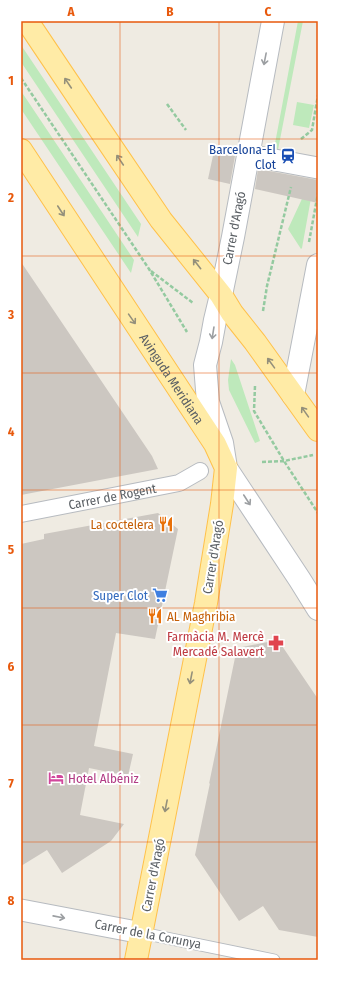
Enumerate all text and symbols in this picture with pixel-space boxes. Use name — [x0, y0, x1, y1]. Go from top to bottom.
text: A — [66, 4, 75, 19]
text: B — [166, 4, 174, 19]
text: C — [265, 4, 272, 19]
one-way arrow — [261, 52, 269, 65]
text: 1 — [8, 73, 14, 88]
one-way arrow — [64, 78, 72, 89]
place label: Barcelona-El Clot — [209, 142, 277, 172]
station icon: Barcelona-El Clot — [279, 147, 297, 165]
one-way arrow — [116, 154, 124, 165]
text: 2 — [7, 190, 14, 205]
street label: Carrer d'Aragó — [220, 190, 249, 266]
one-way arrow — [56, 205, 65, 216]
one-way arrow — [193, 259, 201, 270]
text: 3 — [7, 307, 14, 322]
one-way arrow — [128, 313, 136, 324]
one-way arrow — [209, 326, 217, 339]
street label: Avinguda Meridiana — [137, 331, 207, 427]
one-way arrow — [266, 358, 275, 369]
one-way arrow — [301, 407, 310, 418]
text: 4 — [8, 424, 15, 439]
street label: Carrer de Rogent — [67, 480, 158, 512]
one-way arrow — [243, 494, 251, 505]
restaurant icon: La coctelera — [157, 515, 175, 533]
place label: La coctelera — [90, 517, 154, 532]
street label: Carrer d'Aragó — [200, 519, 226, 595]
text: 5 — [8, 542, 14, 557]
supermarket icon: Super Clot — [151, 586, 169, 604]
place label: Super Clot — [93, 588, 149, 603]
restaurant icon: AL Maghribia — [146, 607, 164, 625]
place label: AL Maghribia — [167, 609, 235, 624]
place label: Farmàcia M. Mercè Mercadé Salavert — [167, 629, 265, 659]
pharmacy icon: Farmàcia M. Mercè Mercadé Salavert — [267, 634, 285, 652]
text: 6 — [8, 659, 15, 674]
one-way arrow — [187, 671, 195, 684]
hotel icon: Hotel Albéniz — [47, 769, 65, 787]
place label: Hotel Albéniz — [68, 771, 139, 786]
text: 7 — [8, 776, 14, 791]
one-way arrow — [162, 799, 170, 812]
street label: Carrer d'Aragó — [139, 837, 168, 913]
text: 8 — [8, 893, 15, 908]
one-way arrow — [52, 913, 65, 921]
street label: Carrer de la Corunya — [94, 916, 202, 952]

